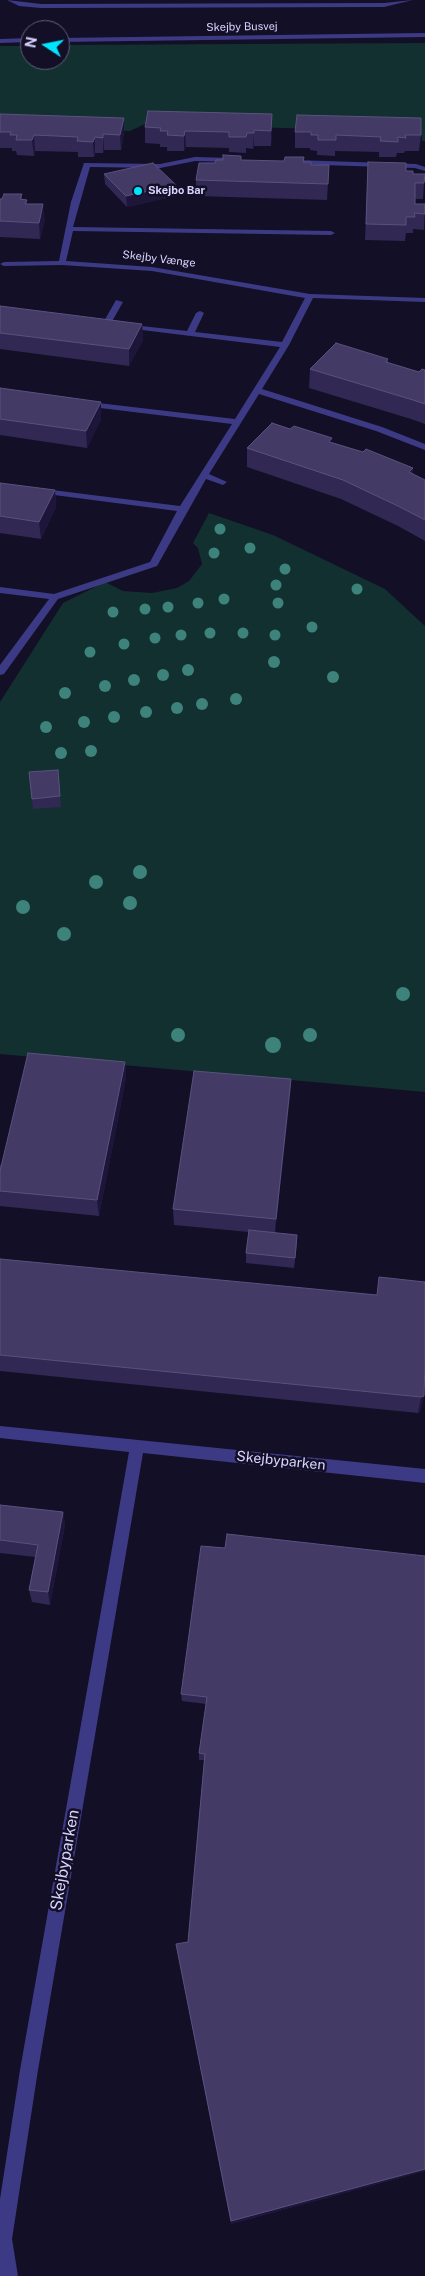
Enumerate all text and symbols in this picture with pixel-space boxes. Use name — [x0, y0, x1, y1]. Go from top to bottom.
north arrow — [20, 20, 70, 70]
street label: Skejby Busvej — [206, 20, 278, 34]
text: N — [22, 35, 40, 49]
place label: Skejbo Bar — [148, 184, 205, 198]
marker: Skejbo Bar — [132, 185, 144, 197]
street label: Skejby Vænge — [122, 248, 196, 270]
street label: Skejbyparken — [236, 1448, 326, 1474]
street label: Skejbyparken — [47, 1808, 83, 1912]

